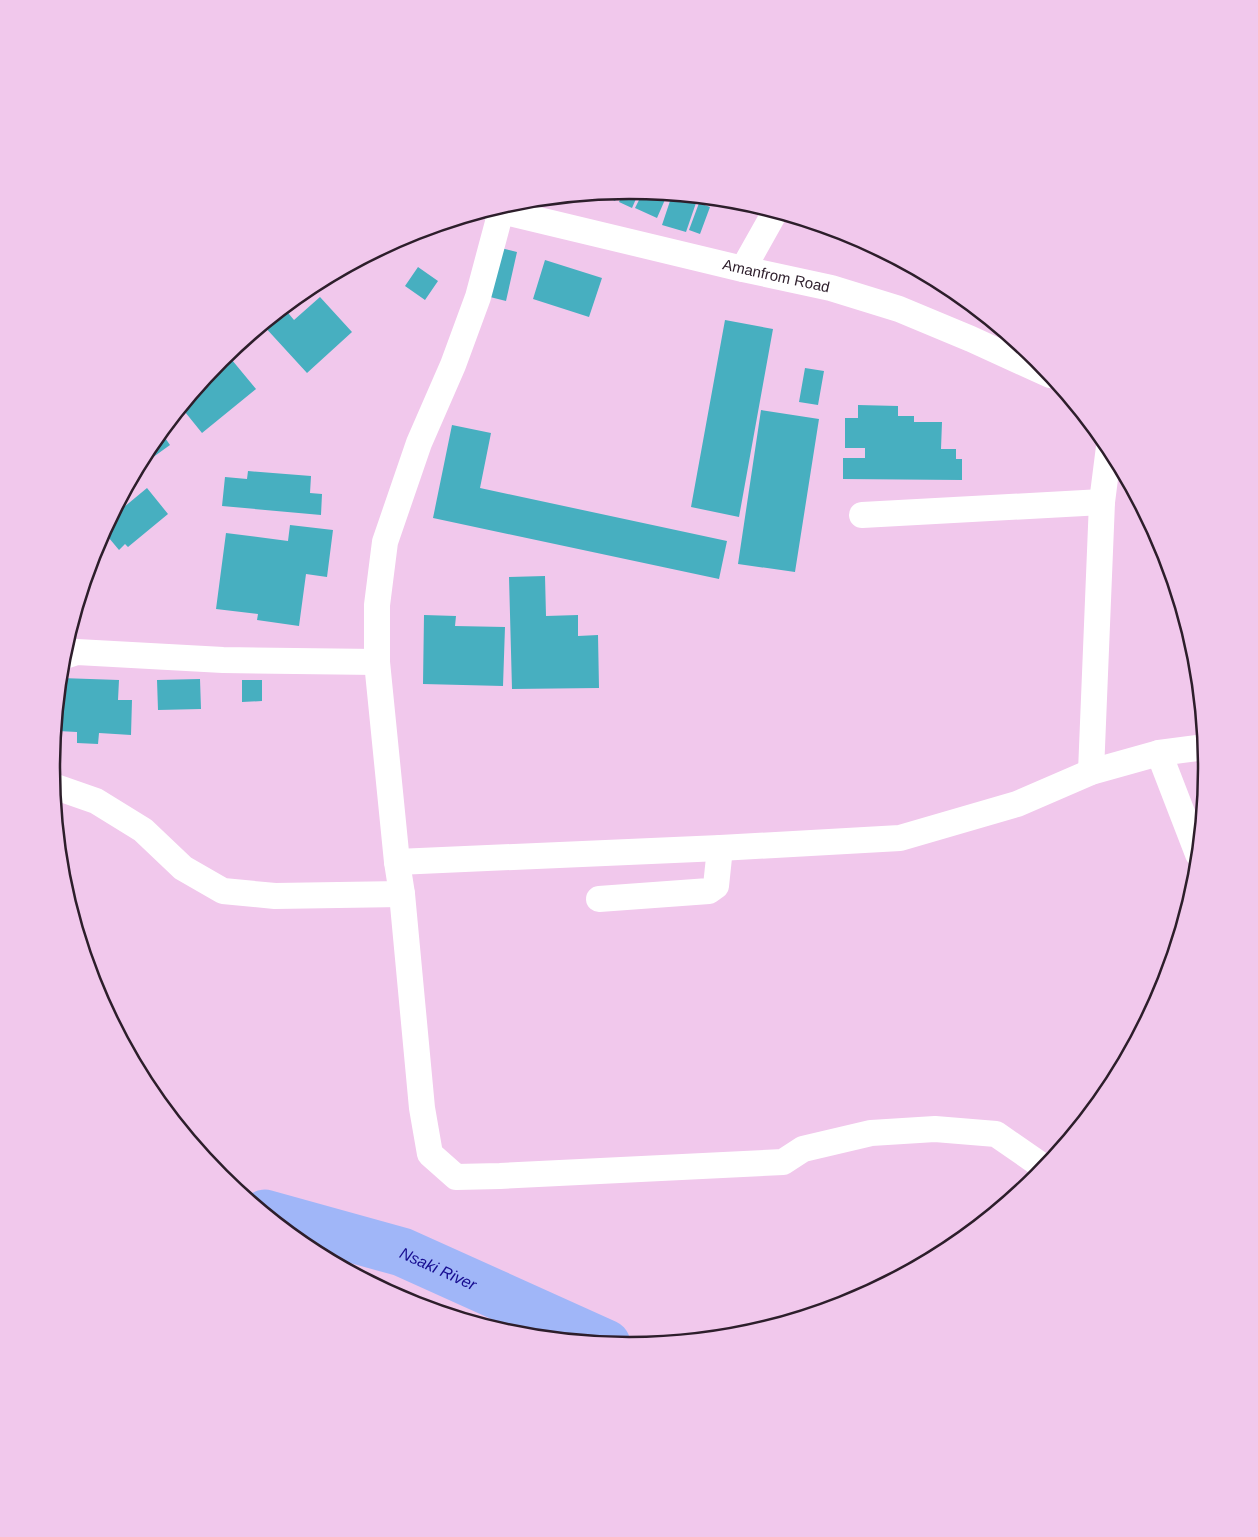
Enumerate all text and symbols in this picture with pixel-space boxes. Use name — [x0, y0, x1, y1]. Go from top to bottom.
street label: Amanfrom Road — [721, 255, 831, 296]
water label: Nsaki River — [397, 1244, 480, 1294]

